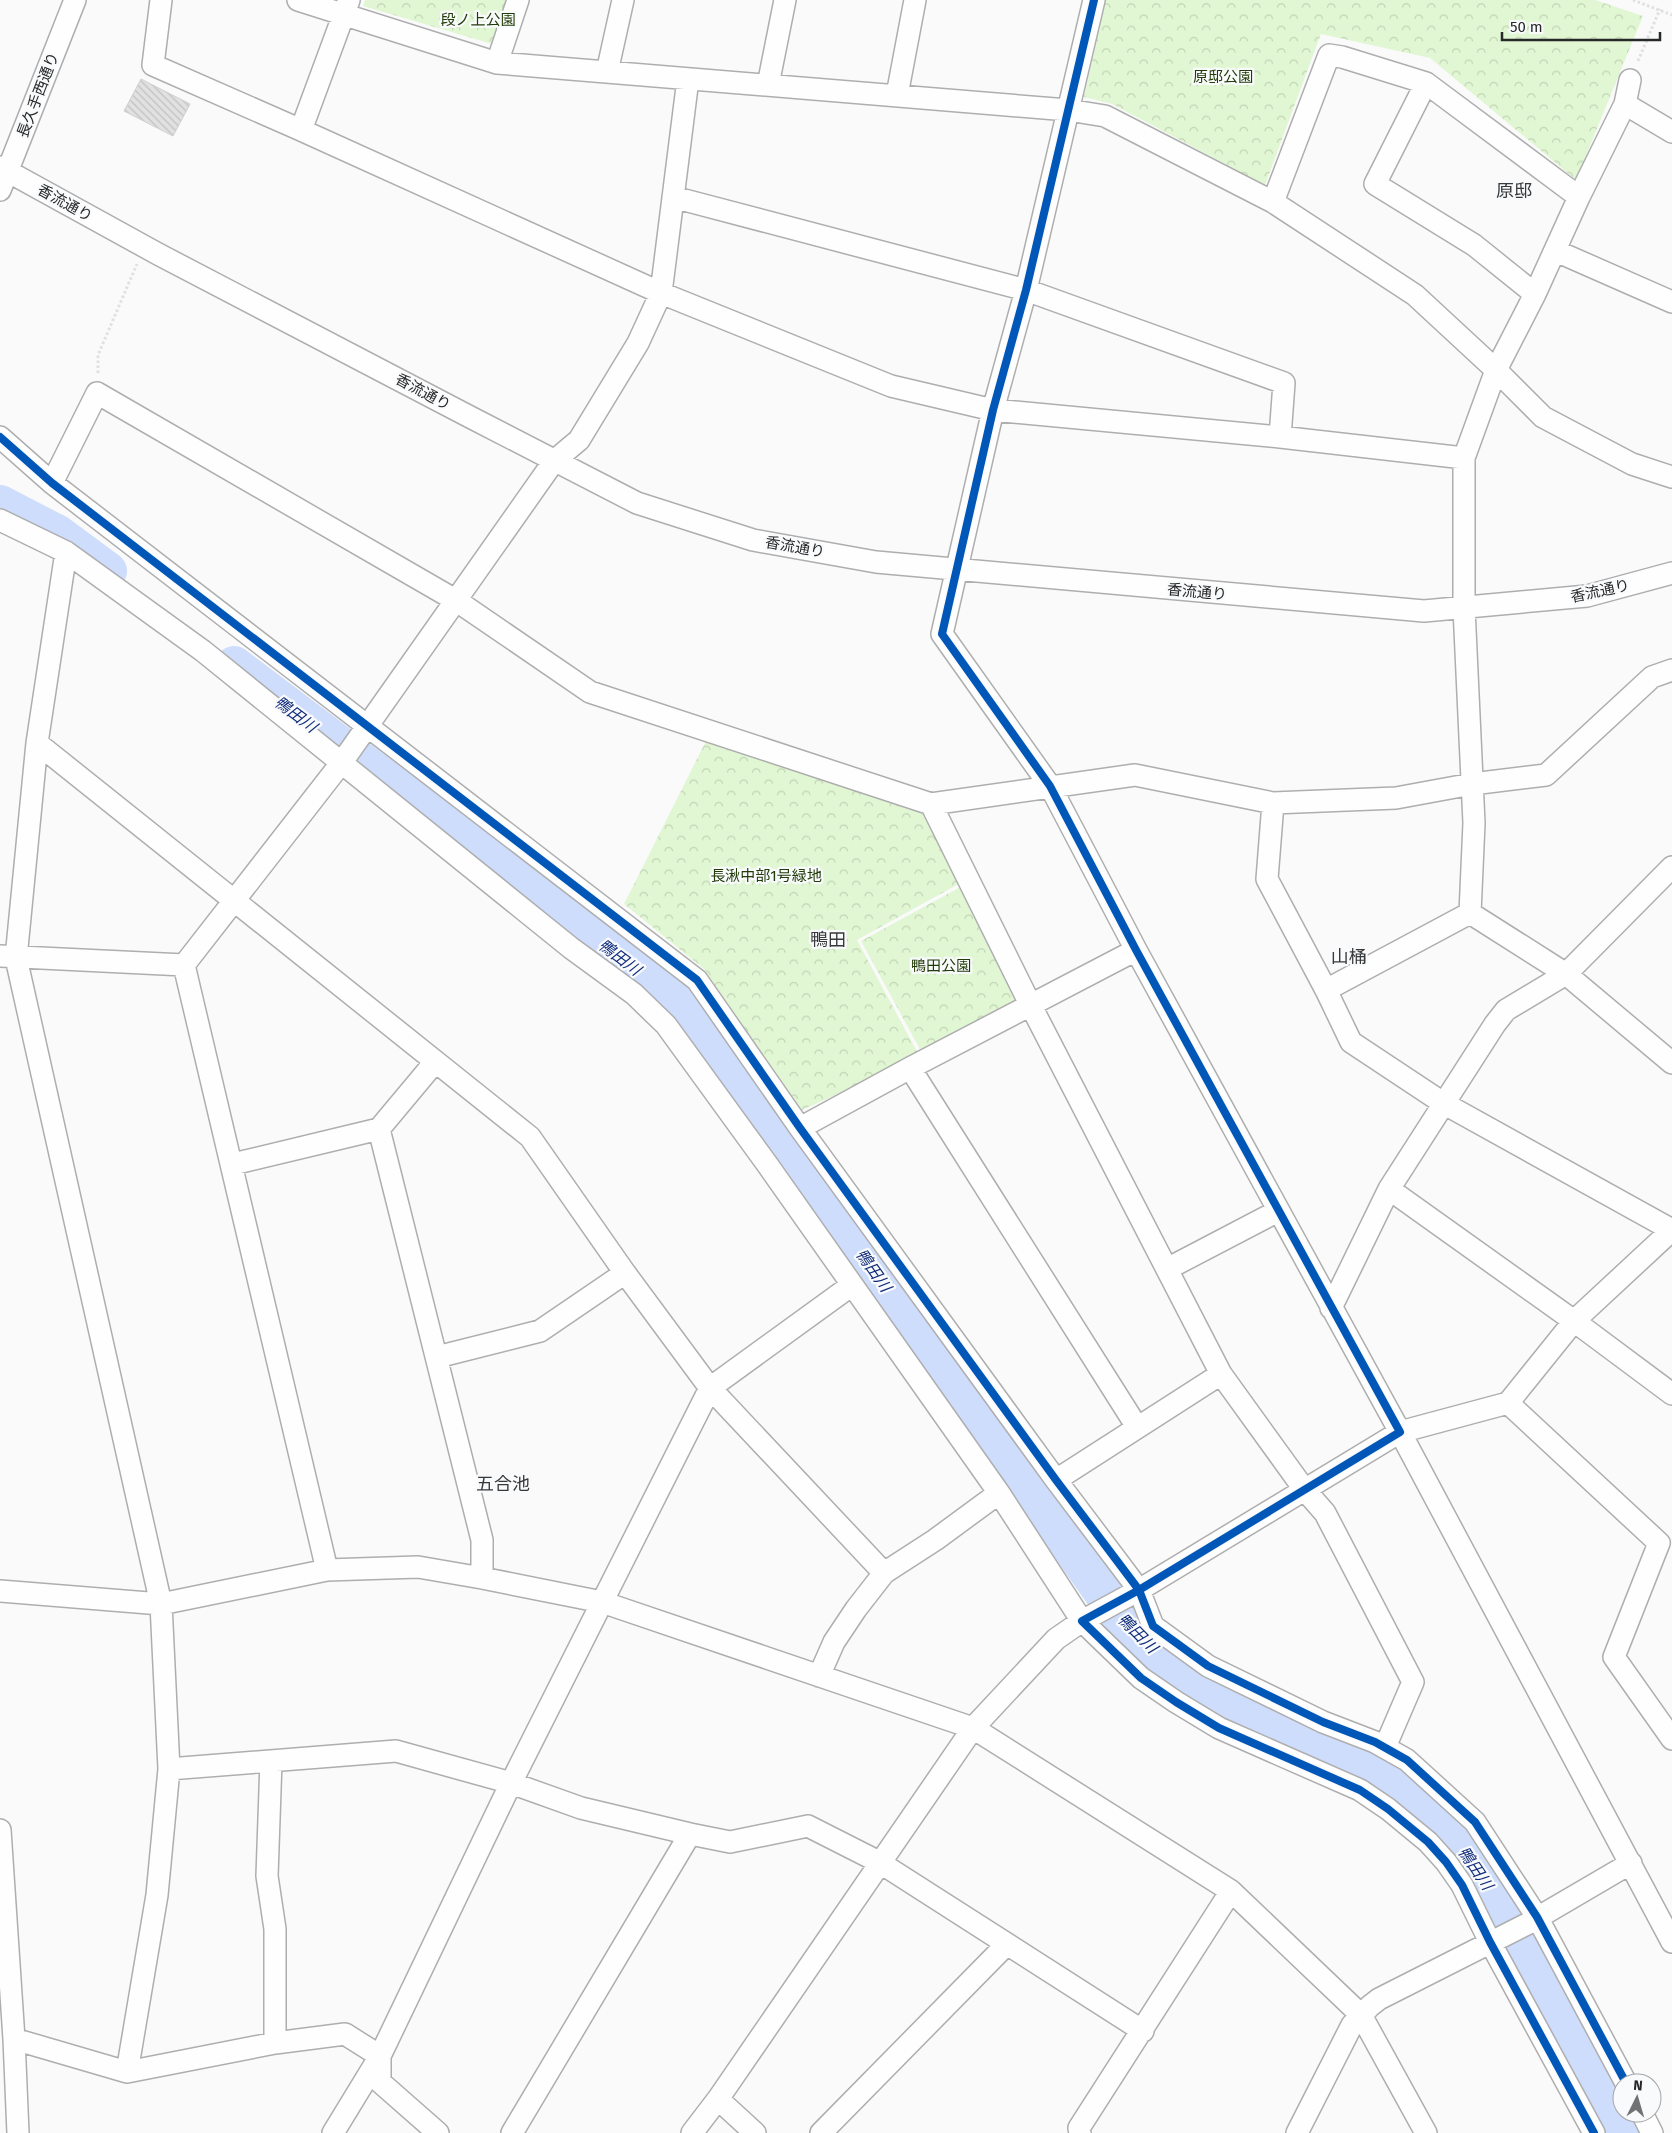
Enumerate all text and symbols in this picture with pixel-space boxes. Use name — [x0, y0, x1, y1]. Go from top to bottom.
scale bar — [1502, 10, 1660, 42]
park label: 段ノ上公園 — [440, 11, 516, 29]
text: 50 m — [1510, 18, 1543, 36]
street label: 長久手西通り — [13, 50, 63, 140]
park label: 原邸公園 — [1193, 68, 1253, 86]
district label: 原邸 — [1496, 180, 1532, 202]
street label: 香流通り — [34, 181, 96, 225]
street label: 香流通り — [392, 370, 454, 414]
street label: 香流通り — [764, 533, 826, 561]
street label: 香流通り — [1569, 576, 1631, 606]
street label: 香流通り — [1166, 580, 1228, 604]
water label: 鴨田川 — [271, 692, 322, 738]
park label: 長湫中部1号緑地 — [710, 867, 822, 885]
district label: 鴨田 — [810, 929, 846, 951]
water label: 鴨田川 — [595, 935, 646, 981]
district label: 山桶 — [1331, 946, 1367, 968]
park label: 鴨田公園 — [911, 957, 971, 975]
water label: 鴨田川 — [852, 1245, 896, 1297]
district label: 五合池 — [476, 1473, 530, 1495]
water label: 鴨田川 — [1114, 1610, 1163, 1658]
water label: 鴨田川 — [1454, 1843, 1498, 1895]
north arrow — [1612, 2073, 1662, 2123]
text: N — [1633, 2077, 1643, 2094]

